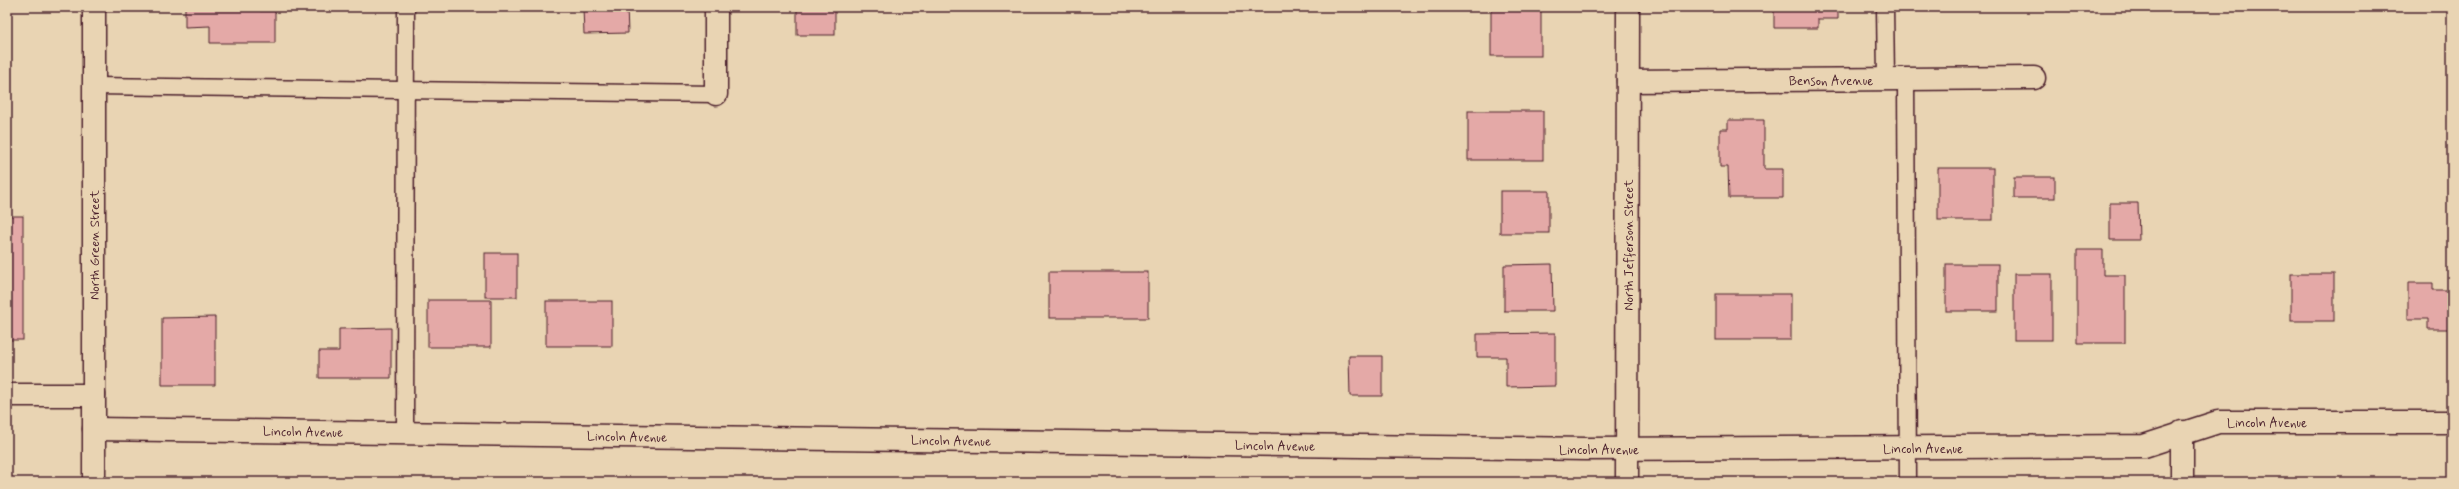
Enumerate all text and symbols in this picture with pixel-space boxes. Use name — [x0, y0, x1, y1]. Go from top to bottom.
street label: Benson Avenue — [1789, 73, 1873, 90]
street label: North Jefferson Street — [1621, 179, 1638, 311]
street label: North Green Street — [87, 190, 104, 300]
street label: Lincoln Avenue — [2227, 415, 2307, 432]
street label: Lincoln Avenue — [263, 423, 343, 442]
street label: Lincoln Avenue — [587, 428, 667, 447]
street label: Lincoln Avenue — [911, 432, 991, 451]
street label: Lincoln Avenue — [1235, 437, 1315, 456]
street label: Lincoln Avenue — [1883, 441, 1963, 458]
street label: Lincoln Avenue — [1559, 442, 1639, 459]

